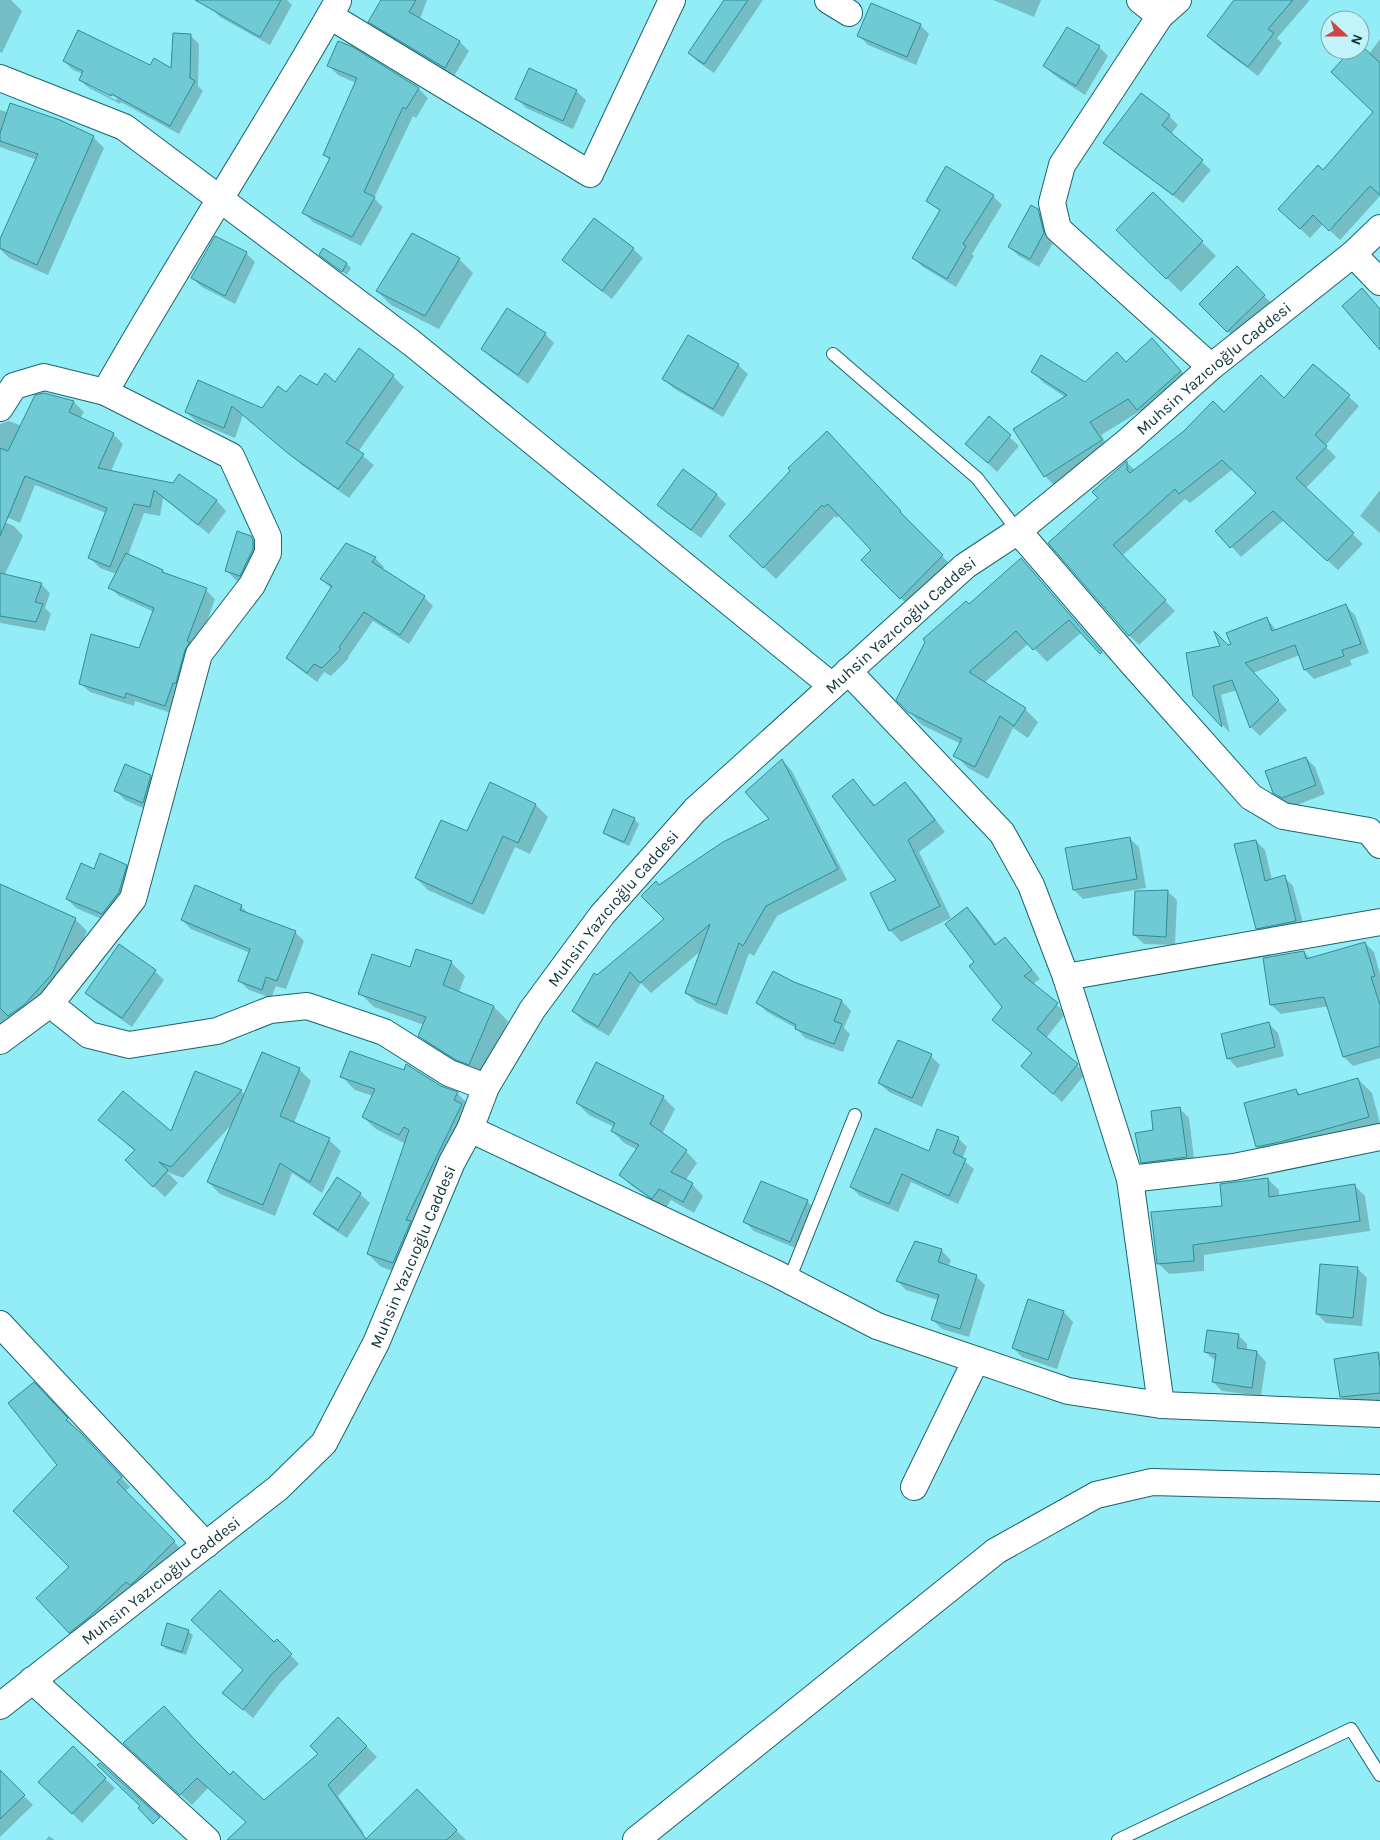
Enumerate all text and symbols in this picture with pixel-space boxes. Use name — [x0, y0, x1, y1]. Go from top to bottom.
north arrow — [1320, 10, 1370, 60]
text: N — [1347, 32, 1366, 47]
street label: Muhsin Yazıcıoğlu Caddesi — [1132, 298, 1295, 439]
street label: Muhsin Yazıcıoğlu Caddesi — [821, 552, 980, 698]
street label: Muhsin Yazıcıoğlu Caddesi — [544, 826, 683, 990]
street label: Muhsin Yazıcıoğlu Caddesi — [366, 1163, 460, 1351]
street label: Muhsin Yazıcıoğlu Caddesi — [78, 1512, 244, 1649]

